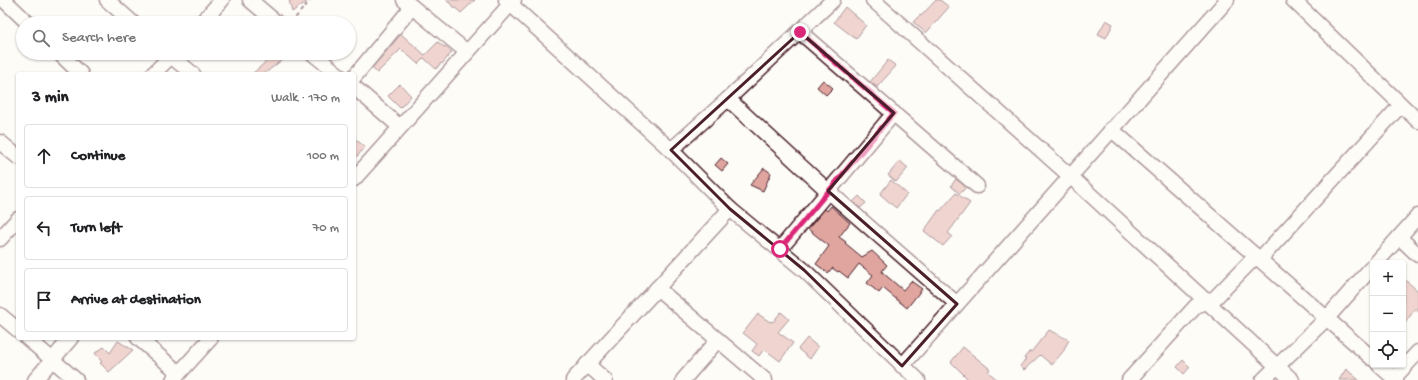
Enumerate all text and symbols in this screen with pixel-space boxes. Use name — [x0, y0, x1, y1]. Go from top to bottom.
search box — [16, 16, 356, 60]
route end — [791, 23, 809, 41]
icon: search — [30, 27, 52, 49]
text: Search here — [62, 29, 136, 47]
text: 3 min — [32, 88, 69, 108]
text: Walk · 170 m — [271, 91, 340, 106]
icon: ahead — [33, 145, 55, 167]
text: Continue — [71, 147, 125, 165]
text: 100 m — [307, 149, 339, 164]
icon: left — [33, 217, 55, 239]
text: Turn left — [71, 219, 122, 237]
text: 70 m — [313, 221, 339, 236]
route start — [771, 240, 789, 258]
map controls — [1370, 260, 1406, 368]
button: + — [1370, 260, 1406, 296]
icon: arrive — [33, 289, 55, 311]
text: Arrive at destination — [71, 291, 201, 309]
button: − — [1370, 296, 1406, 332]
button: locate — [1370, 332, 1406, 368]

